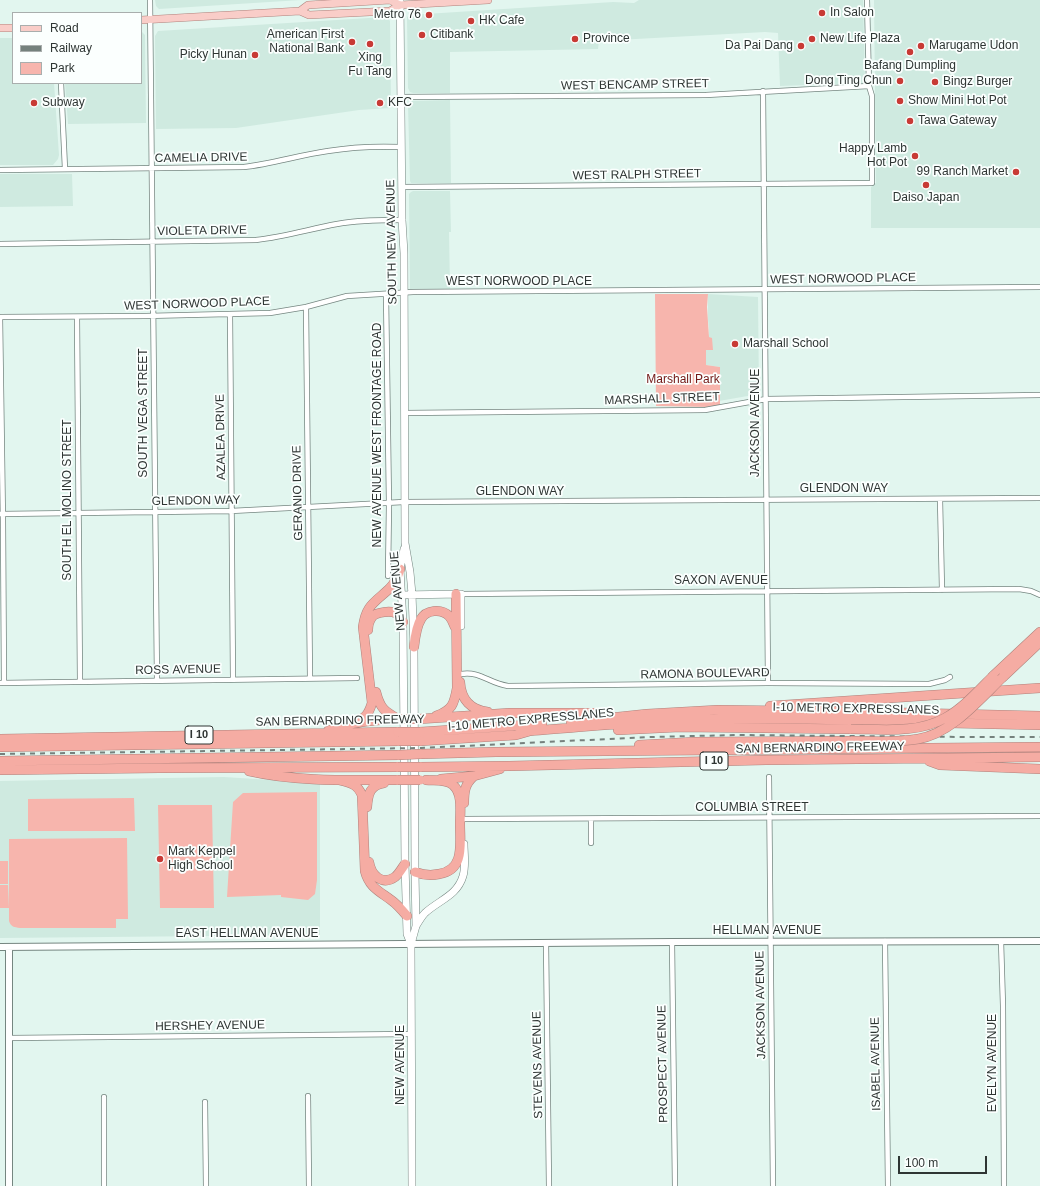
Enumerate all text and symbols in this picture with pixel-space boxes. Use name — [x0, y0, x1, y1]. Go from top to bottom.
place label: In Salon — [830, 6, 874, 20]
place label: Metro 76 — [374, 8, 421, 22]
marker: In Salon — [817, 8, 827, 18]
marker: Metro 76 — [424, 10, 434, 20]
legend — [12, 12, 142, 84]
place label: HK Cafe — [479, 14, 524, 28]
marker: HK Cafe — [466, 16, 476, 26]
text: Road — [50, 21, 79, 35]
place label: American First National Bank — [267, 28, 344, 56]
place label: Citibank — [430, 28, 473, 42]
marker: Citibank — [417, 30, 427, 40]
place label: Province — [583, 32, 630, 46]
place label: New Life Plaza — [820, 32, 900, 46]
marker: Province — [570, 34, 580, 44]
marker: New Life Plaza — [807, 34, 817, 44]
marker: American First National Bank — [347, 37, 357, 47]
marker: Xing Fu Tang — [365, 39, 375, 49]
place label: Da Pai Dang — [725, 39, 793, 53]
place label: Marugame Udon — [929, 39, 1018, 53]
text: Railway — [50, 41, 92, 55]
marker: Da Pai Dang — [796, 41, 806, 51]
marker: Marugame Udon — [916, 41, 926, 51]
marker: Bafang Dumpling — [905, 47, 915, 57]
place label: Picky Hunan — [180, 48, 247, 62]
marker: Picky Hunan — [250, 50, 260, 60]
place label: Xing Fu Tang — [348, 51, 392, 79]
place label: Bafang Dumpling — [864, 59, 956, 73]
text: Park — [50, 61, 75, 75]
place label: Dong Ting Chun — [805, 74, 892, 88]
place label: Bingz Burger — [943, 75, 1012, 89]
marker: Dong Ting Chun — [895, 76, 905, 86]
street label: WEST BENCAMP STREET — [561, 77, 709, 93]
marker: Bingz Burger — [930, 77, 940, 87]
place label: Show Mini Hot Pot — [908, 94, 1007, 108]
place label: Subway — [42, 96, 85, 110]
place label: KFC — [388, 96, 412, 110]
marker: Show Mini Hot Pot — [895, 96, 905, 106]
marker: Subway — [29, 98, 39, 108]
marker: KFC — [375, 98, 385, 108]
place label: Tawa Gateway — [918, 114, 997, 128]
marker: Tawa Gateway — [905, 116, 915, 126]
place label: Happy Lamb Hot Pot — [839, 142, 907, 170]
street label: CAMELIA DRIVE — [155, 150, 247, 166]
marker: Happy Lamb Hot Pot — [910, 151, 920, 161]
place label: 99 Ranch Market — [917, 165, 1008, 179]
street label: WEST RALPH STREET — [573, 167, 701, 183]
marker: 99 Ranch Market — [1011, 167, 1021, 177]
street label: SOUTH NEW AVENUE — [384, 179, 400, 305]
marker: Daiso Japan — [921, 180, 931, 190]
place label: Daiso Japan — [893, 191, 959, 205]
street label: VIOLETA DRIVE — [157, 223, 247, 239]
street label: WEST NORWOOD PLACE — [770, 271, 916, 287]
street label: WEST NORWOOD PLACE — [446, 275, 592, 289]
street label: WEST NORWOOD PLACE — [124, 294, 270, 314]
street label: NEW AVENUE WEST FRONTAGE ROAD — [371, 323, 385, 547]
place label: Marshall School — [743, 337, 828, 351]
marker: Marshall School — [730, 339, 740, 349]
street label: SOUTH VEGA STREET — [137, 348, 151, 478]
street label: JACKSON AVENUE — [749, 369, 763, 477]
park label: Marshall Park — [646, 373, 720, 387]
street label: MARSHALL STREET — [604, 390, 720, 408]
street label: AZALEA DRIVE — [213, 394, 229, 480]
street label: SOUTH EL MOLINO STREET — [61, 419, 75, 581]
street label: GERANIO DRIVE — [290, 445, 306, 541]
street label: GLENDON WAY — [800, 482, 888, 496]
street label: GLENDON WAY — [476, 485, 564, 499]
street label: GLENDON WAY — [152, 493, 240, 509]
street label: NEW AVENUE — [387, 551, 409, 631]
street label: SAXON AVENUE — [674, 574, 768, 588]
street label: ROSS AVENUE — [135, 662, 221, 678]
street label: RAMONA BOULEVARD — [640, 666, 770, 682]
street label: I-10 METRO EXPRESSLANES — [773, 700, 939, 718]
street label: I-10 METRO EXPRESSLANES — [447, 706, 615, 734]
street label: SAN BERNARDINO FREEWAY — [255, 712, 425, 730]
road number: I 10 — [185, 726, 213, 744]
street label: SAN BERNARDINO FREEWAY — [735, 739, 905, 757]
road number: I 10 — [700, 752, 728, 770]
street label: COLUMBIA STREET — [695, 801, 809, 815]
place label: Mark Keppel High School — [168, 845, 235, 873]
marker: Mark Keppel High School — [155, 854, 165, 864]
street label: HELLMAN AVENUE — [713, 924, 821, 938]
street label: EAST HELLMAN AVENUE — [175, 927, 319, 941]
street label: JACKSON AVENUE — [753, 951, 769, 1059]
street label: PROSPECT AVENUE — [655, 1005, 671, 1123]
street label: STEVENS AVENUE — [530, 1011, 546, 1119]
street label: EVELYN AVENUE — [986, 1014, 1000, 1112]
street label: ISABEL AVENUE — [868, 1017, 884, 1111]
street label: HERSHEY AVENUE — [155, 1018, 265, 1034]
street label: NEW AVENUE — [394, 1025, 408, 1105]
scale bar — [900, 1148, 989, 1174]
text: 100 m — [905, 1156, 938, 1170]

